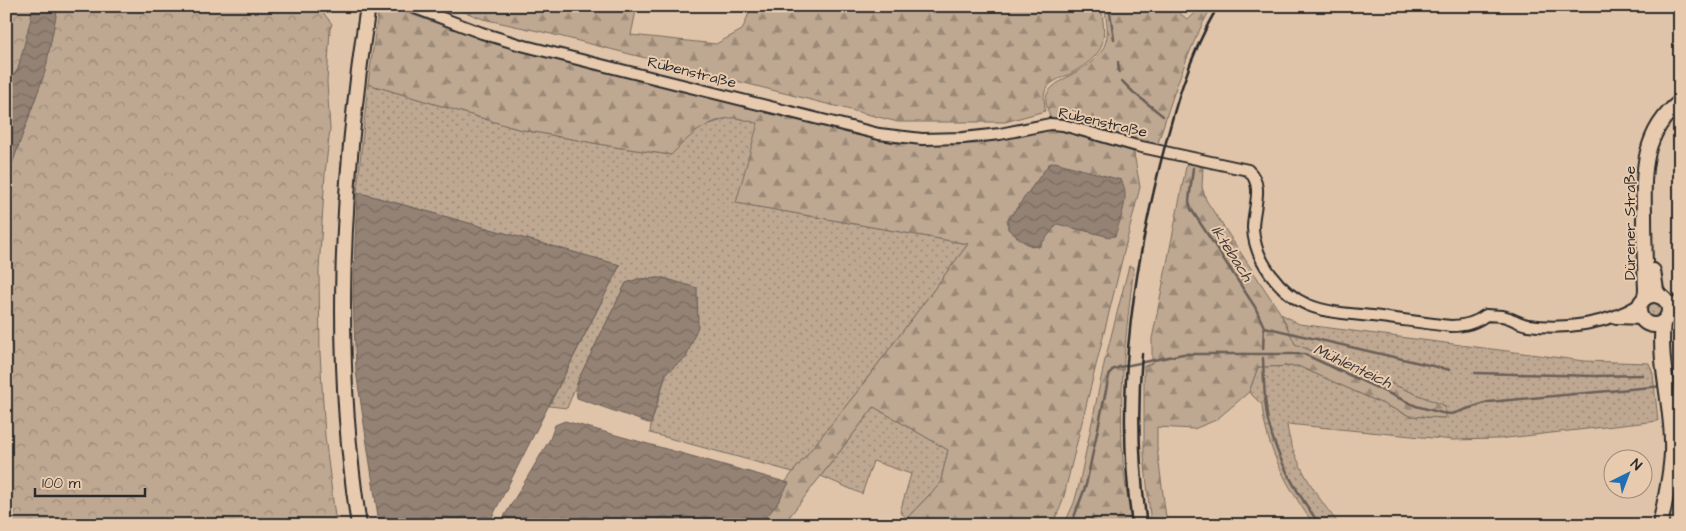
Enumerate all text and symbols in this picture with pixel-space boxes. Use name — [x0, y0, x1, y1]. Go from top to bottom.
street label: Rübenstraße — [645, 51, 738, 94]
street label: Rübenstraße — [1056, 102, 1149, 143]
street label: Dürener Straße — [1620, 166, 1641, 280]
water label: Iktebach — [1206, 221, 1259, 287]
water label: Mühlenteich — [1310, 338, 1396, 394]
north arrow — [1604, 448, 1654, 498]
text: N — [1626, 455, 1646, 476]
scale bar — [35, 466, 145, 498]
text: 100 m — [42, 473, 81, 494]

